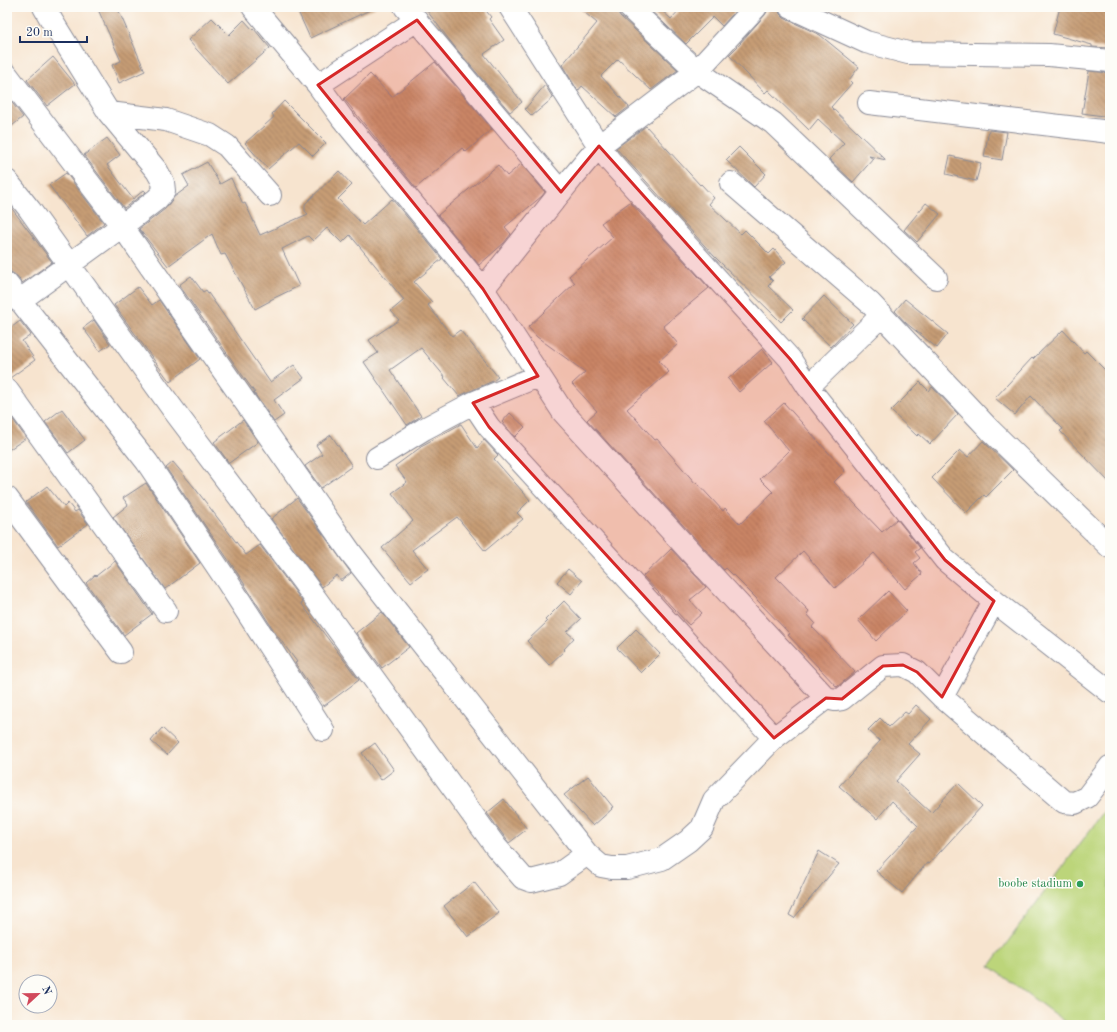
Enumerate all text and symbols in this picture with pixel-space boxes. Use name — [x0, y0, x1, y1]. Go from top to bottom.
scale bar — [20, 18, 87, 44]
text: 20 m — [26, 27, 53, 39]
place label: boobe stadium — [998, 878, 1072, 890]
marker: boobe stadium — [1075, 879, 1085, 889]
north arrow — [18, 974, 58, 1014]
text: N — [39, 985, 53, 997]

